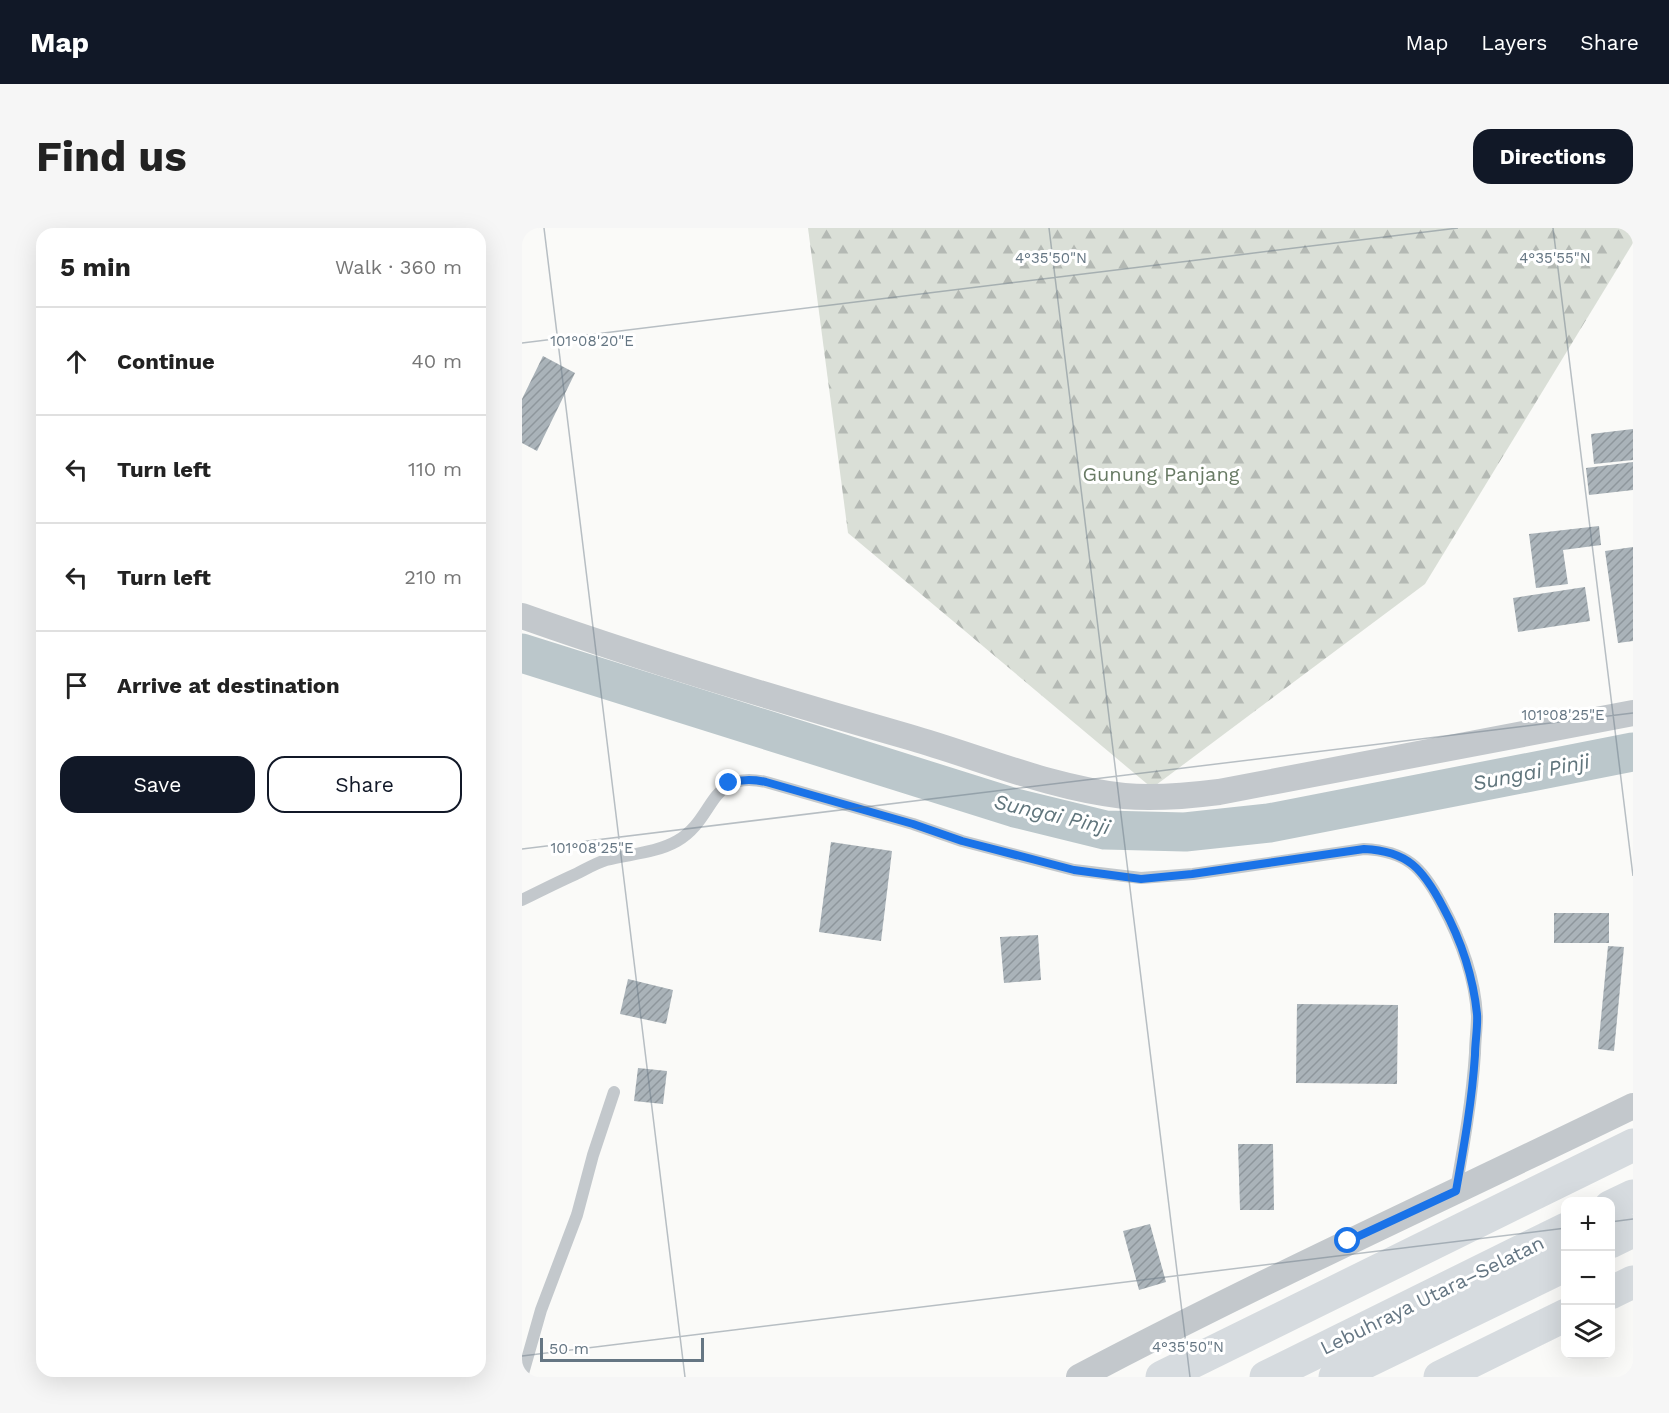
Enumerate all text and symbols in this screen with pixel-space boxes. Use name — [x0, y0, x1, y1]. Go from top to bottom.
text: Map — [30, 26, 89, 59]
text: Map — [1405, 30, 1448, 55]
text: Layers — [1481, 30, 1547, 55]
text: Share — [1580, 30, 1639, 55]
button: Directions — [1473, 129, 1633, 184]
text: Find us — [36, 132, 187, 181]
text: 4°35'50"N — [1015, 249, 1087, 267]
text: 4°35'55"N — [1519, 249, 1591, 267]
text: 5 min — [60, 252, 131, 282]
text: Walk · 360 m — [335, 255, 462, 279]
text: 101°08'20"E — [550, 332, 634, 350]
icon: ahead — [60, 345, 93, 378]
text: Continue — [117, 349, 215, 374]
text: 40 m — [411, 349, 462, 373]
icon: left — [60, 453, 93, 486]
text: Turn left — [117, 457, 211, 482]
text: 110 m — [408, 457, 462, 481]
park label: Gunung Panjang — [1083, 462, 1240, 486]
icon: left — [60, 561, 93, 594]
text: Turn left — [117, 565, 211, 590]
text: 210 m — [404, 565, 462, 589]
icon: arrive — [60, 669, 93, 702]
text: Arrive at destination — [117, 673, 340, 698]
text: 101°08'25"E — [1521, 706, 1605, 724]
water label: Sungai Pinji — [1470, 748, 1592, 796]
button: Save — [60, 756, 255, 813]
button: Share — [267, 756, 462, 813]
route end — [715, 769, 741, 795]
water label: Sungai Pinji — [991, 789, 1113, 840]
text: 101°08'25"E — [550, 839, 634, 857]
map controls — [1561, 1197, 1615, 1359]
button: + — [1561, 1197, 1615, 1251]
route start — [1334, 1227, 1360, 1253]
street label: Lebuhraya Utara–Selatan — [1316, 1230, 1548, 1360]
button: − — [1561, 1251, 1615, 1305]
button: layers — [1561, 1305, 1615, 1359]
scale bar — [540, 1335, 704, 1362]
text: 4°35'50"N — [1152, 1338, 1224, 1356]
text: 50 m — [549, 1339, 589, 1358]

